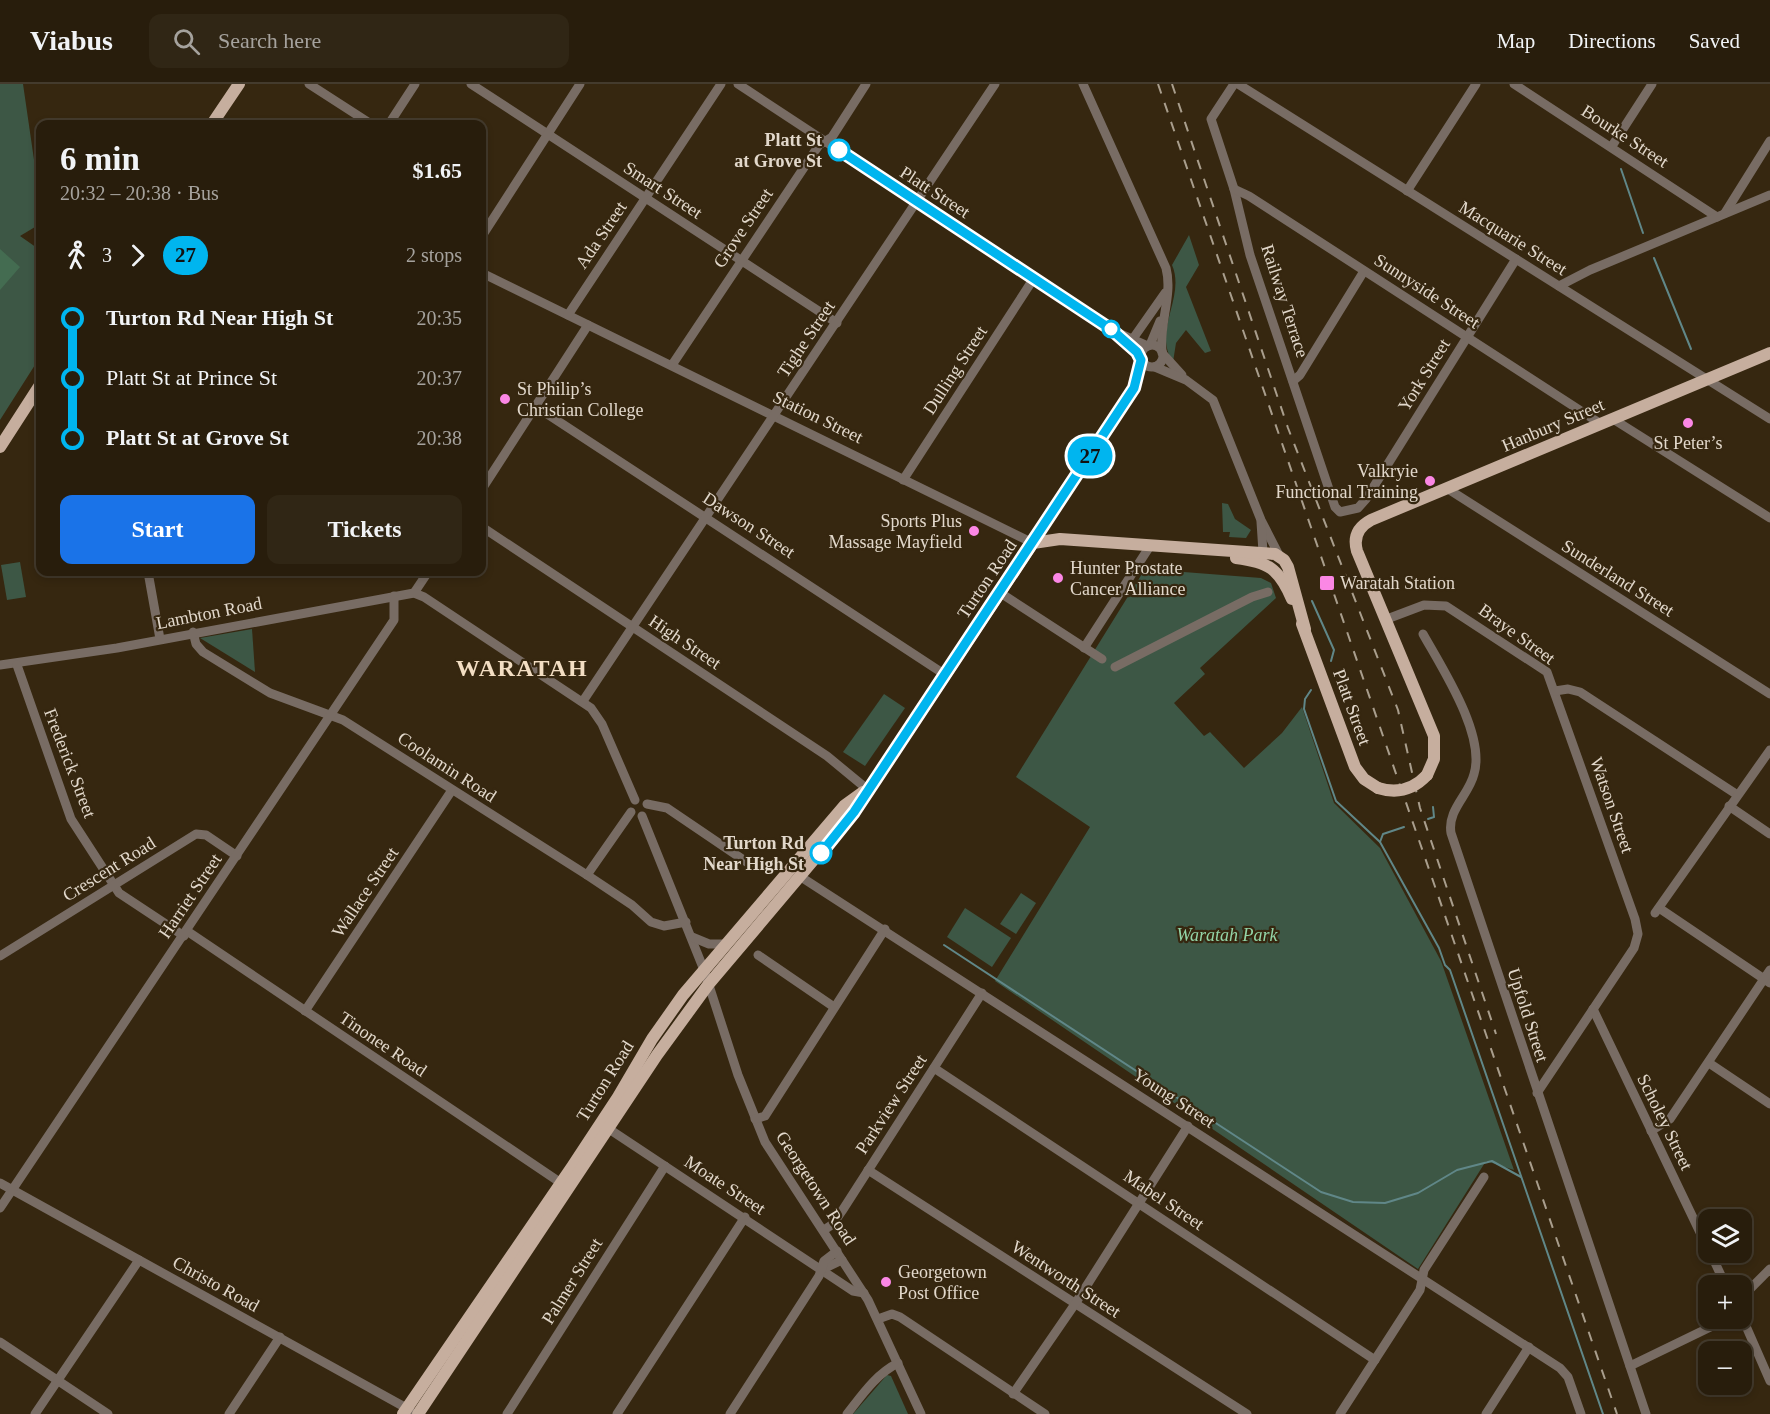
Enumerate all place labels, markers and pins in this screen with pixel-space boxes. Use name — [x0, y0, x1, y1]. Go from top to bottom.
place label: Platt St at Grove St — [734, 130, 822, 171]
marker: Platt St at Grove St — [828, 139, 850, 161]
unlabelled marker — [1102, 320, 1120, 338]
place label: St Philip’s Christian College — [517, 379, 643, 420]
marker: St Philip’s Christian College — [498, 392, 512, 406]
marker: St Peter’s — [1681, 416, 1695, 430]
place label: St Peter’s — [1653, 433, 1723, 453]
place label: Valkryie Functional Training — [1275, 461, 1418, 502]
marker: Valkryie Functional Training — [1423, 474, 1437, 488]
place label: Sports Plus Massage Mayfield — [829, 511, 962, 552]
marker: Sports Plus Massage Mayfield — [967, 524, 981, 538]
place label: Hunter Prostate Cancer Alliance — [1070, 558, 1185, 599]
marker: Hunter Prostate Cancer Alliance — [1051, 571, 1065, 585]
place label: Waratah Station — [1340, 573, 1455, 593]
marker: Waratah Station — [1318, 574, 1336, 592]
place label: Turton Rd Near High St — [703, 833, 804, 874]
marker: Turton Rd Near High St — [810, 842, 832, 864]
place label: Georgetown Post Office — [898, 1262, 987, 1303]
marker: Georgetown Post Office — [879, 1275, 893, 1289]

